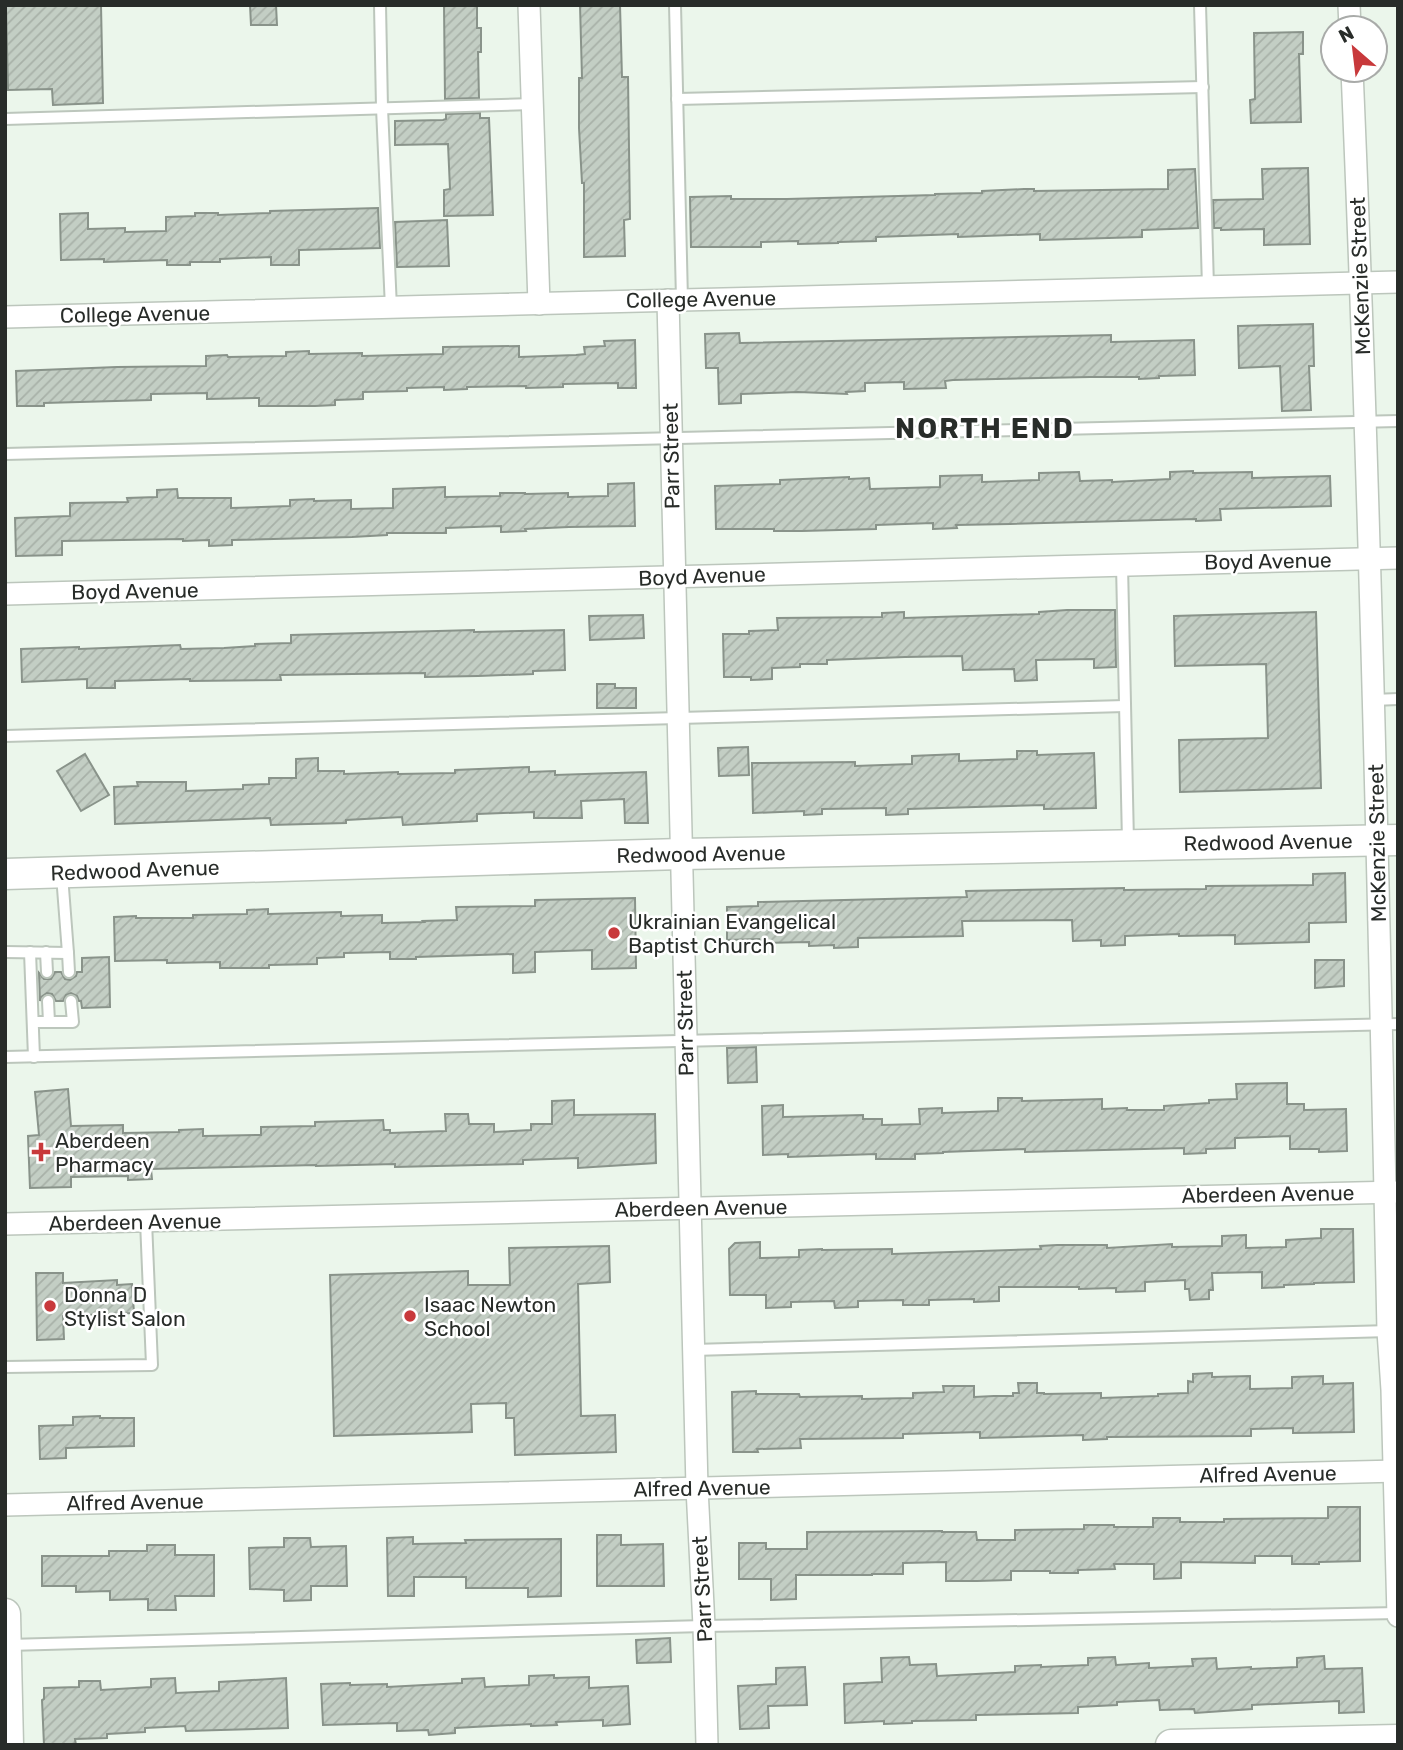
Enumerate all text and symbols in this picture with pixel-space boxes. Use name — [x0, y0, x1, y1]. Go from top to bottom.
north arrow — [1319, 14, 1389, 84]
text: N — [1335, 21, 1358, 48]
street label: McKenzie Street — [1345, 197, 1375, 355]
street label: College Avenue — [626, 285, 776, 313]
street label: College Avenue — [60, 300, 210, 328]
street label: Parr Street — [658, 403, 684, 509]
district label: NORTH END — [895, 412, 1075, 445]
street label: Boyd Avenue — [1204, 547, 1332, 575]
street label: Boyd Avenue — [638, 561, 766, 591]
street label: Boyd Avenue — [71, 577, 199, 605]
street label: McKenzie Street — [1363, 764, 1391, 922]
street label: Redwood Avenue — [1183, 828, 1353, 856]
street label: Redwood Avenue — [616, 840, 786, 868]
street label: Redwood Avenue — [50, 855, 220, 885]
place label: Ukrainian Evangelical Baptist Church — [628, 909, 836, 958]
marker: Ukrainian Evangelical Baptist Church — [606, 925, 622, 941]
street label: Parr Street — [672, 970, 698, 1076]
place label: Aberdeen Pharmacy — [55, 1128, 154, 1177]
marker: Aberdeen Pharmacy — [33, 1144, 49, 1160]
street label: Aberdeen Avenue — [1181, 1180, 1355, 1208]
street label: Aberdeen Avenue — [614, 1194, 788, 1222]
street label: Aberdeen Avenue — [48, 1208, 222, 1236]
place label: Donna D Stylist Salon — [64, 1282, 186, 1331]
place label: Isaac Newton School — [424, 1292, 556, 1341]
marker: Donna D Stylist Salon — [42, 1298, 58, 1314]
marker: Isaac Newton School — [402, 1308, 418, 1324]
street label: Alfred Avenue — [1199, 1460, 1337, 1488]
street label: Alfred Avenue — [633, 1474, 771, 1502]
street label: Alfred Avenue — [66, 1488, 204, 1516]
street label: Parr Street — [687, 1535, 717, 1643]

